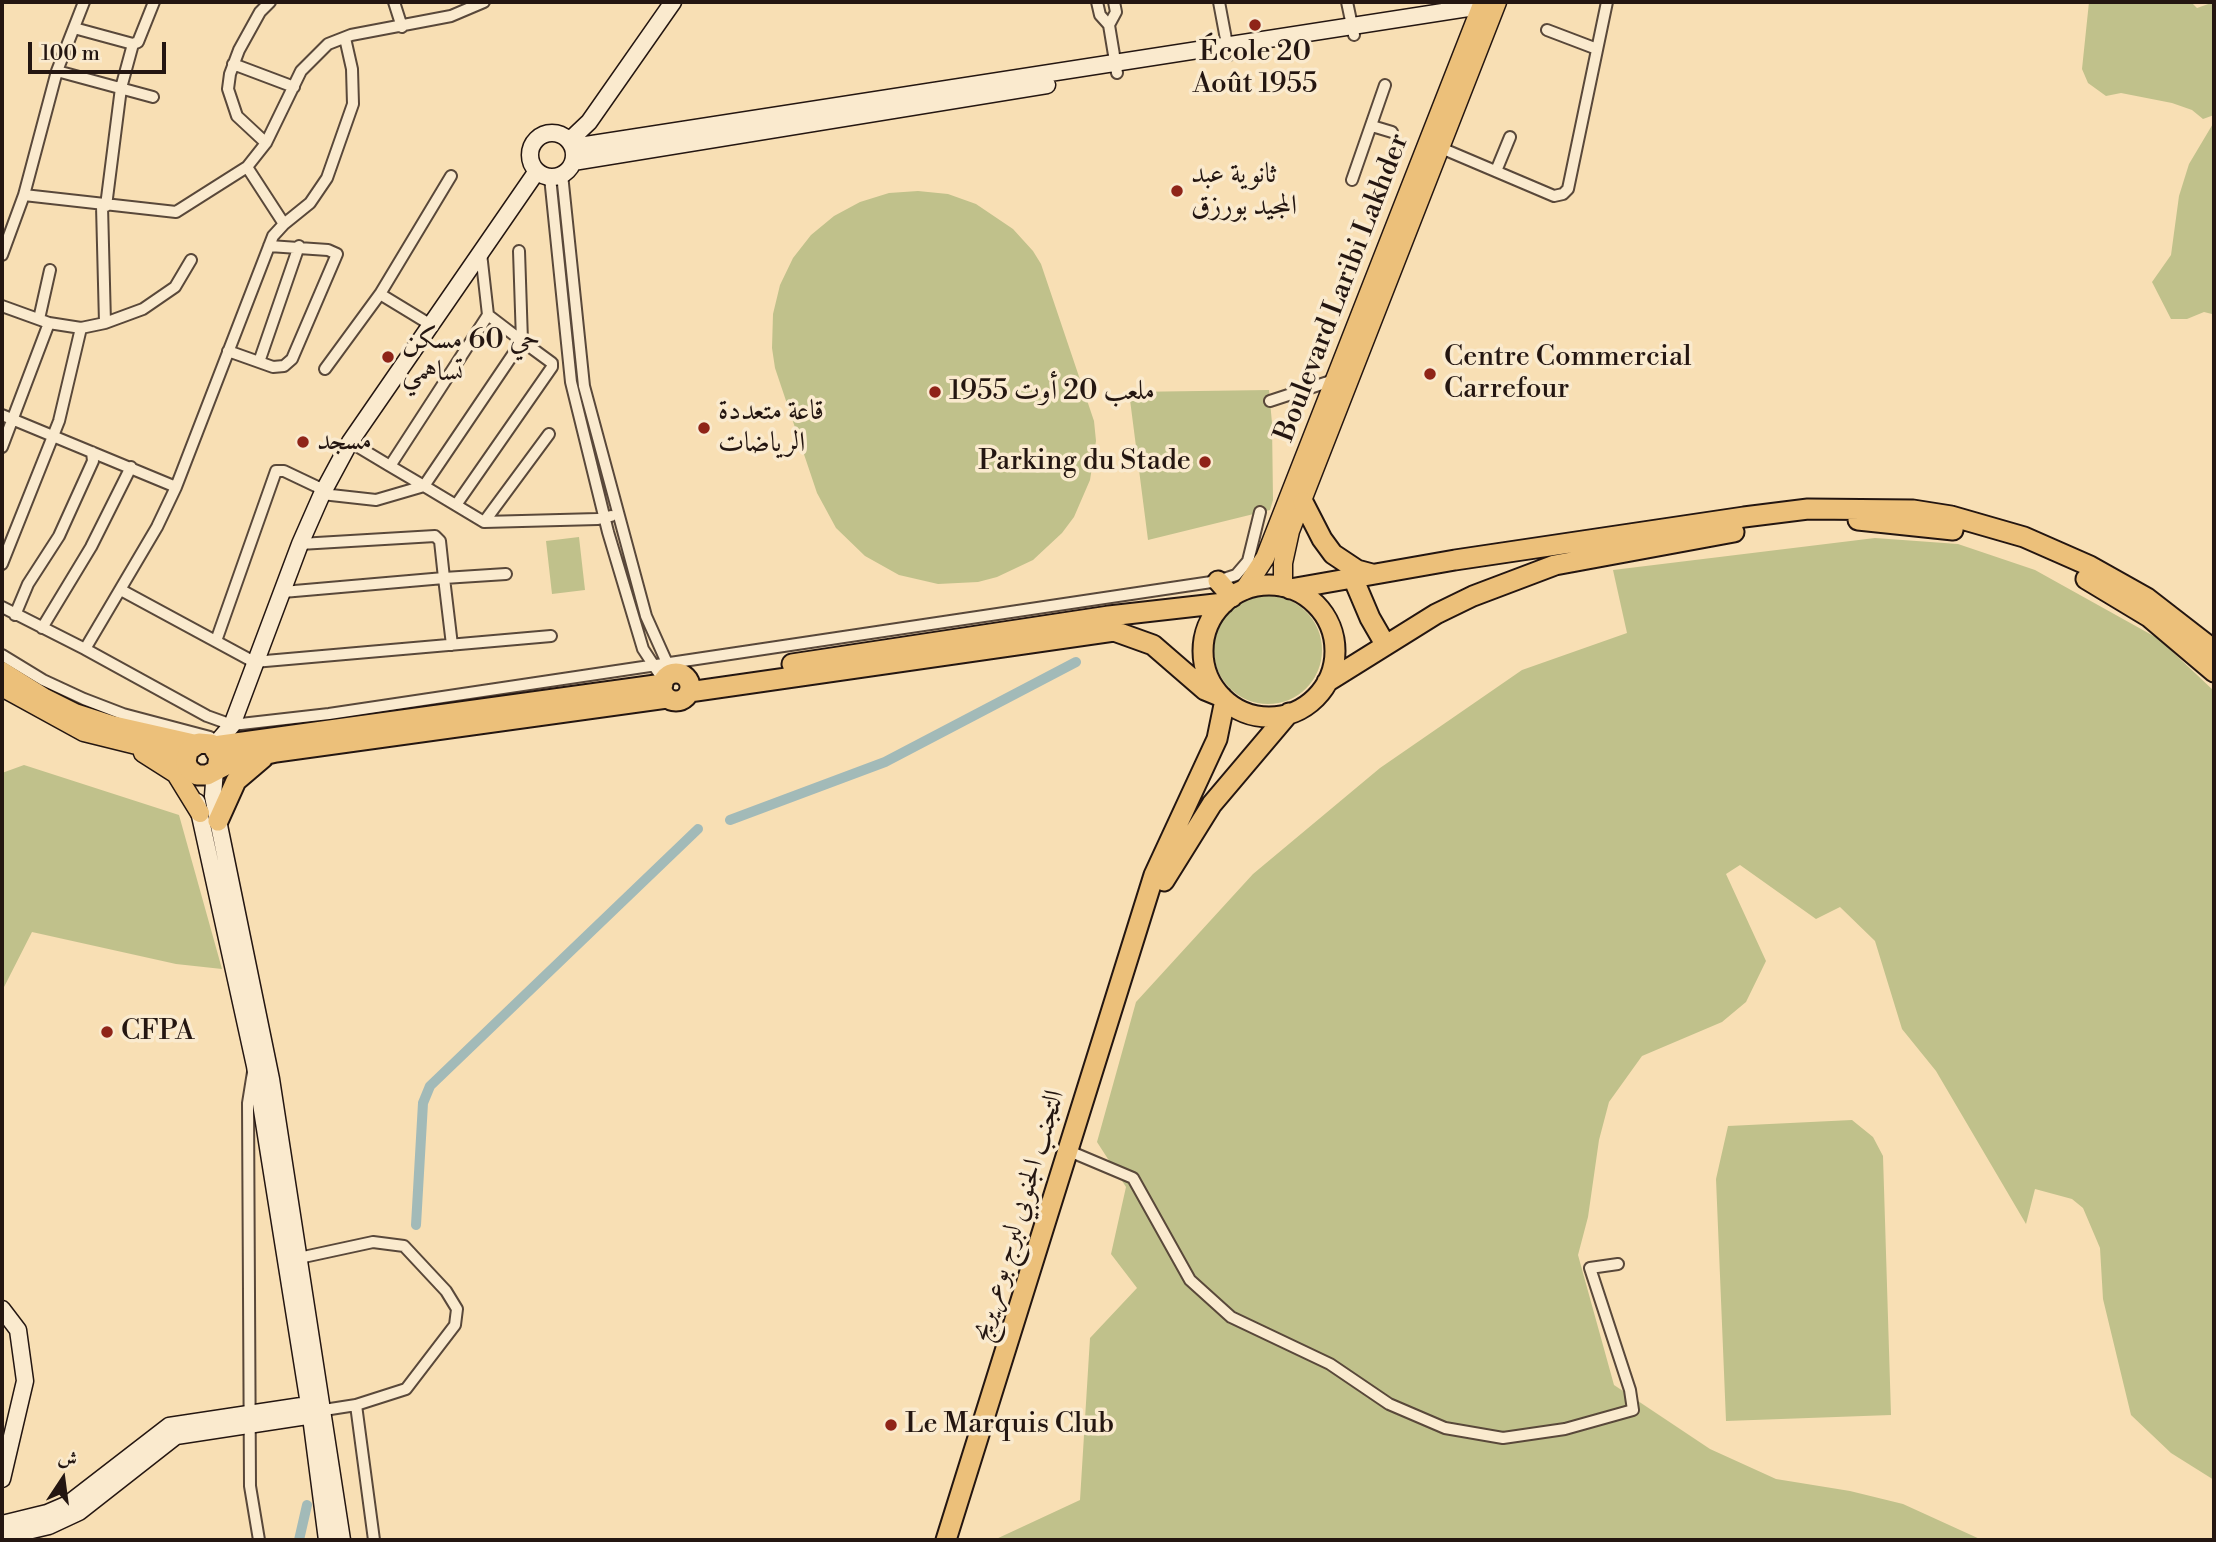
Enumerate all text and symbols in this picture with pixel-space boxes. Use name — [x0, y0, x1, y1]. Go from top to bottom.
marker: École 20 Août 1955 — [1247, 17, 1263, 33]
scale bar — [32, 28, 170, 72]
place label: École 20 Août 1955 — [1193, 36, 1317, 102]
text: 100 m — [41, 41, 100, 67]
street label: Boulevard Laribi Lakhder — [1269, 129, 1417, 447]
place label: ثانوية عبد المجيد بورزق — [1191, 158, 1297, 224]
marker: ثانوية عبد المجيد بورزق — [1169, 183, 1185, 199]
place label: حي 60 مسكن تساهمي — [402, 324, 540, 390]
place label: Centre Commercial Carrefour — [1444, 341, 1692, 407]
marker: حي 60 مسكن تساهمي — [380, 349, 396, 365]
marker: Centre Commercial Carrefour — [1422, 366, 1438, 382]
place label: ملعب 20 أوت 1955 — [949, 375, 1155, 409]
marker: ملعب 20 أوت 1955 — [927, 384, 943, 400]
place label: قاعة متعددة الرياضات — [718, 395, 824, 461]
marker: قاعة متعددة الرياضات — [696, 420, 712, 436]
place label: مسجد — [317, 425, 372, 459]
marker: مسجد — [295, 434, 311, 450]
place label: Parking du Stade — [978, 445, 1191, 479]
marker: Parking du Stade — [1197, 454, 1213, 470]
place label: CFPA — [121, 1015, 194, 1049]
marker: CFPA — [99, 1024, 115, 1040]
street label: التجنب الجنوبي لبرج بوعريريج — [965, 1086, 1073, 1346]
place label: Le Marquis Club — [905, 1408, 1114, 1442]
marker: Le Marquis Club — [883, 1417, 899, 1433]
north arrow — [28, 1444, 98, 1514]
text: ش — [56, 1445, 80, 1472]

